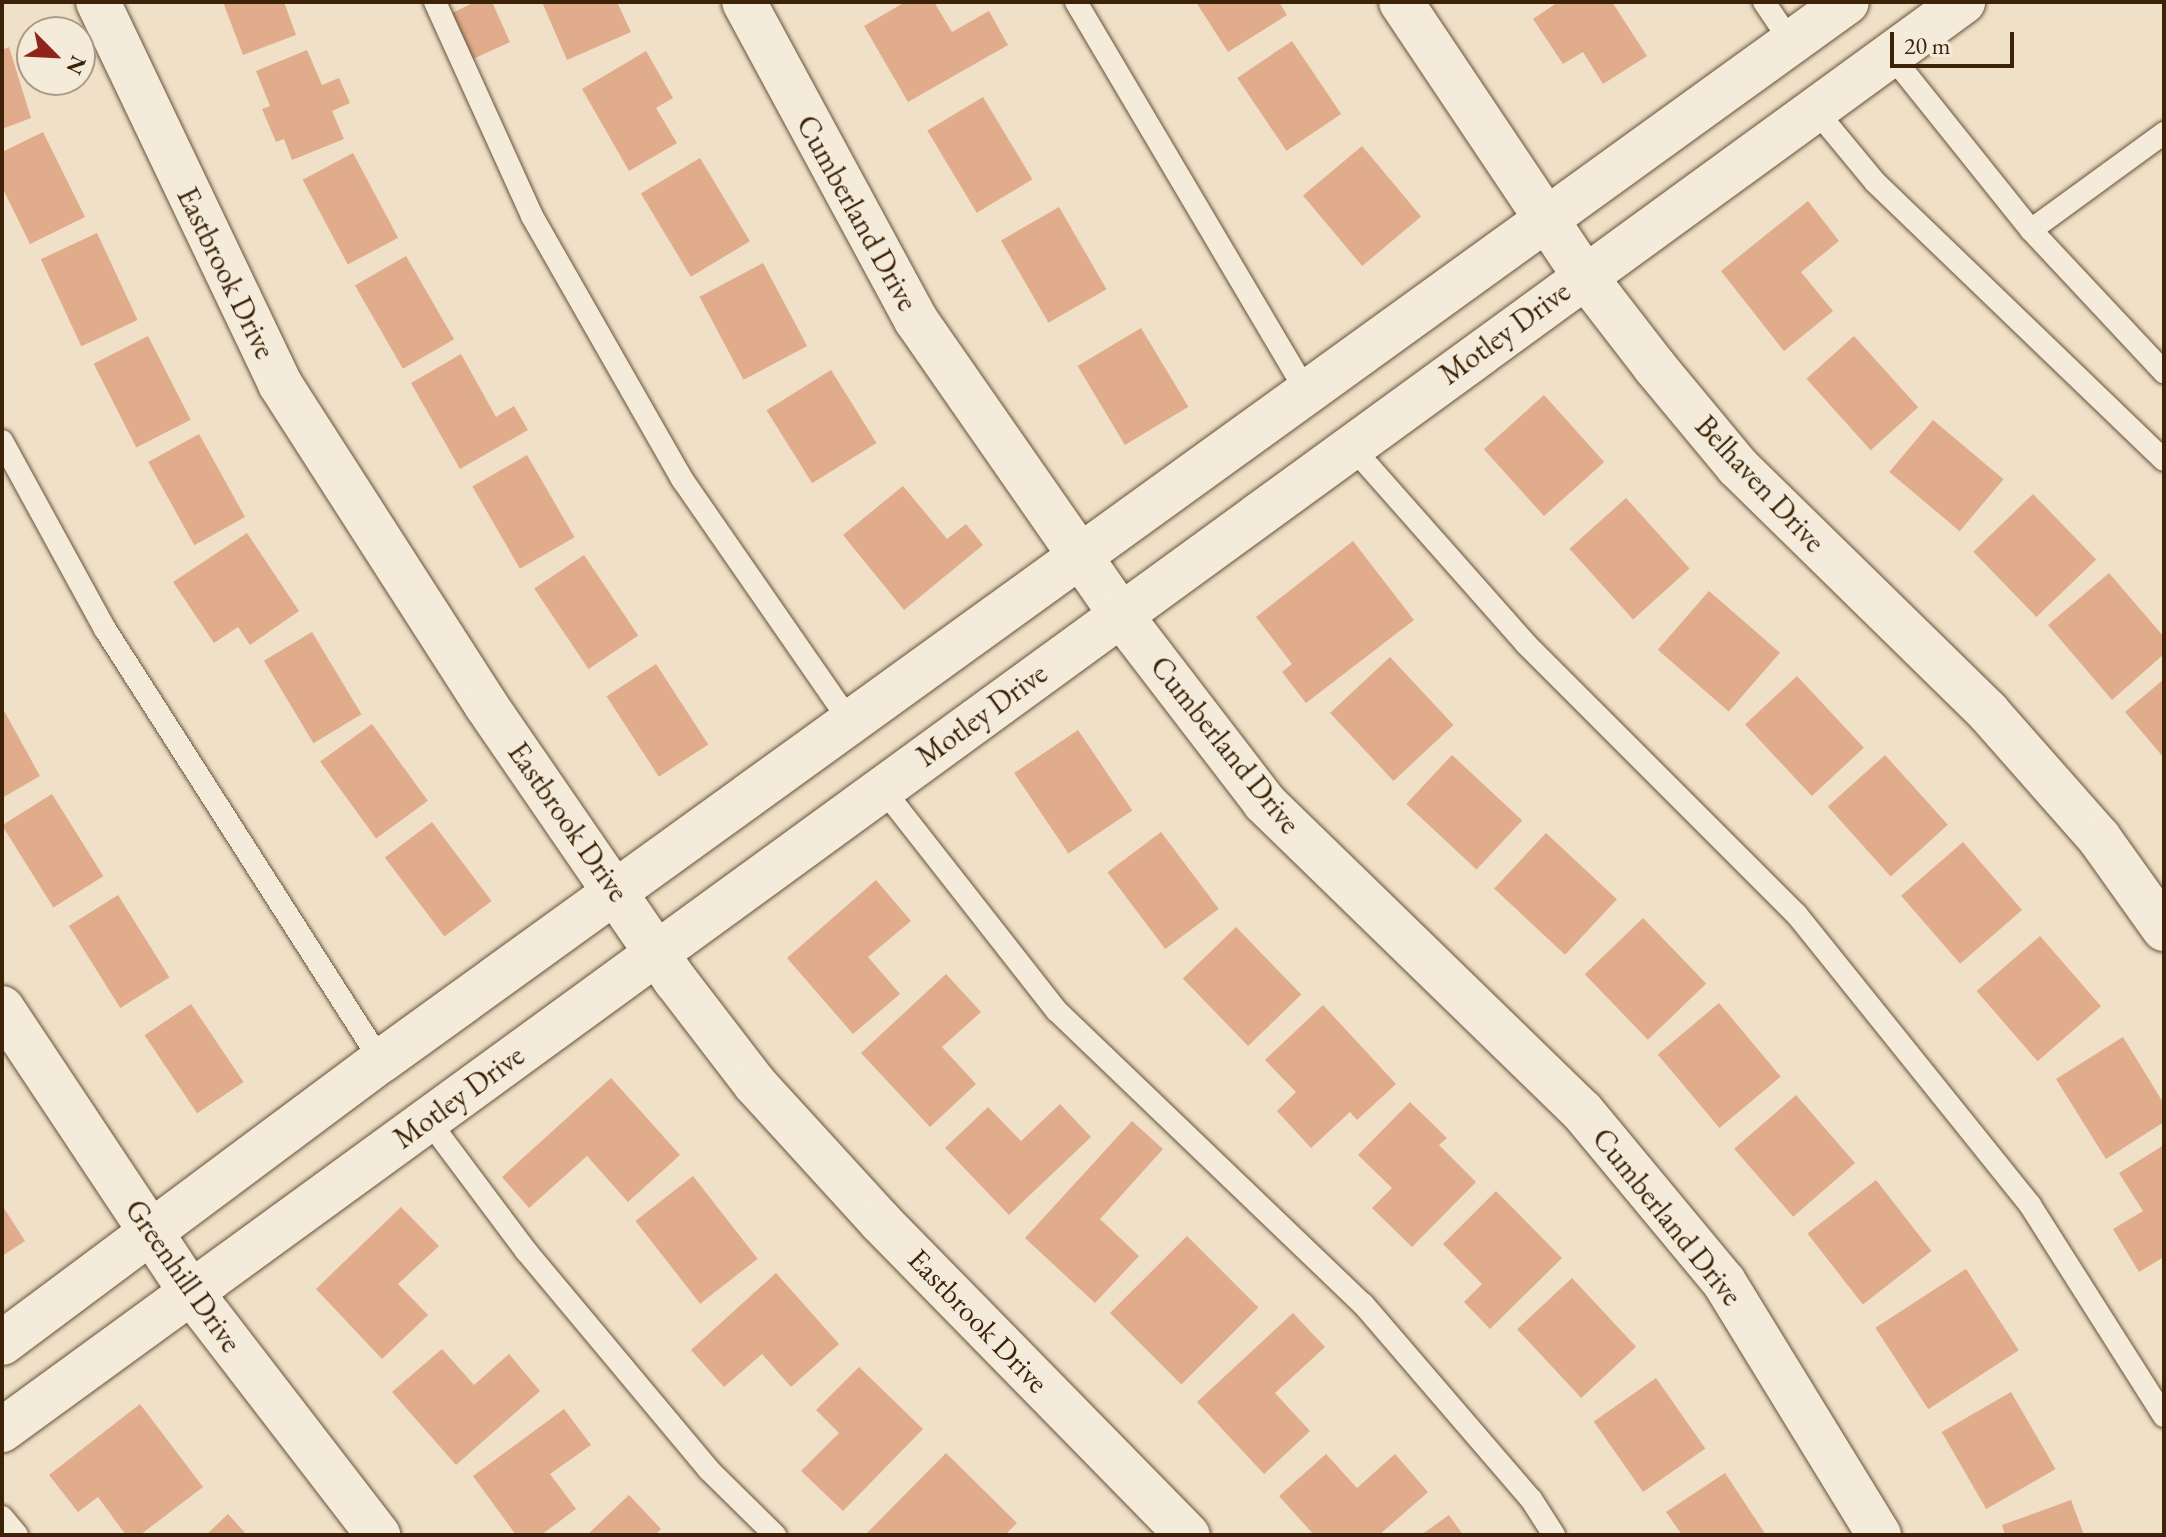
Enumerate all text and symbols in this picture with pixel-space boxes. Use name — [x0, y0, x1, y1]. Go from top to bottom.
north arrow — [16, 16, 96, 96]
scale bar — [1894, 16, 2018, 66]
text: 20 m — [1904, 30, 1951, 61]
text: N — [60, 51, 93, 79]
street label: Cumberland Drive — [788, 109, 926, 317]
street label: Eastbrook Drive — [169, 181, 283, 365]
street label: Motley Drive — [1433, 274, 1577, 392]
street label: Belhaven Drive — [1688, 408, 1832, 560]
street label: Cumberland Drive — [1142, 649, 1308, 841]
street label: Motley Drive — [910, 656, 1054, 774]
street label: Eastbrook Drive — [500, 735, 636, 909]
street label: Motley Drive — [387, 1038, 531, 1156]
street label: Cumberland Drive — [1584, 1121, 1750, 1313]
street label: Greenhill Drive — [117, 1193, 249, 1359]
street label: Eastbrook Drive — [900, 1242, 1056, 1400]

